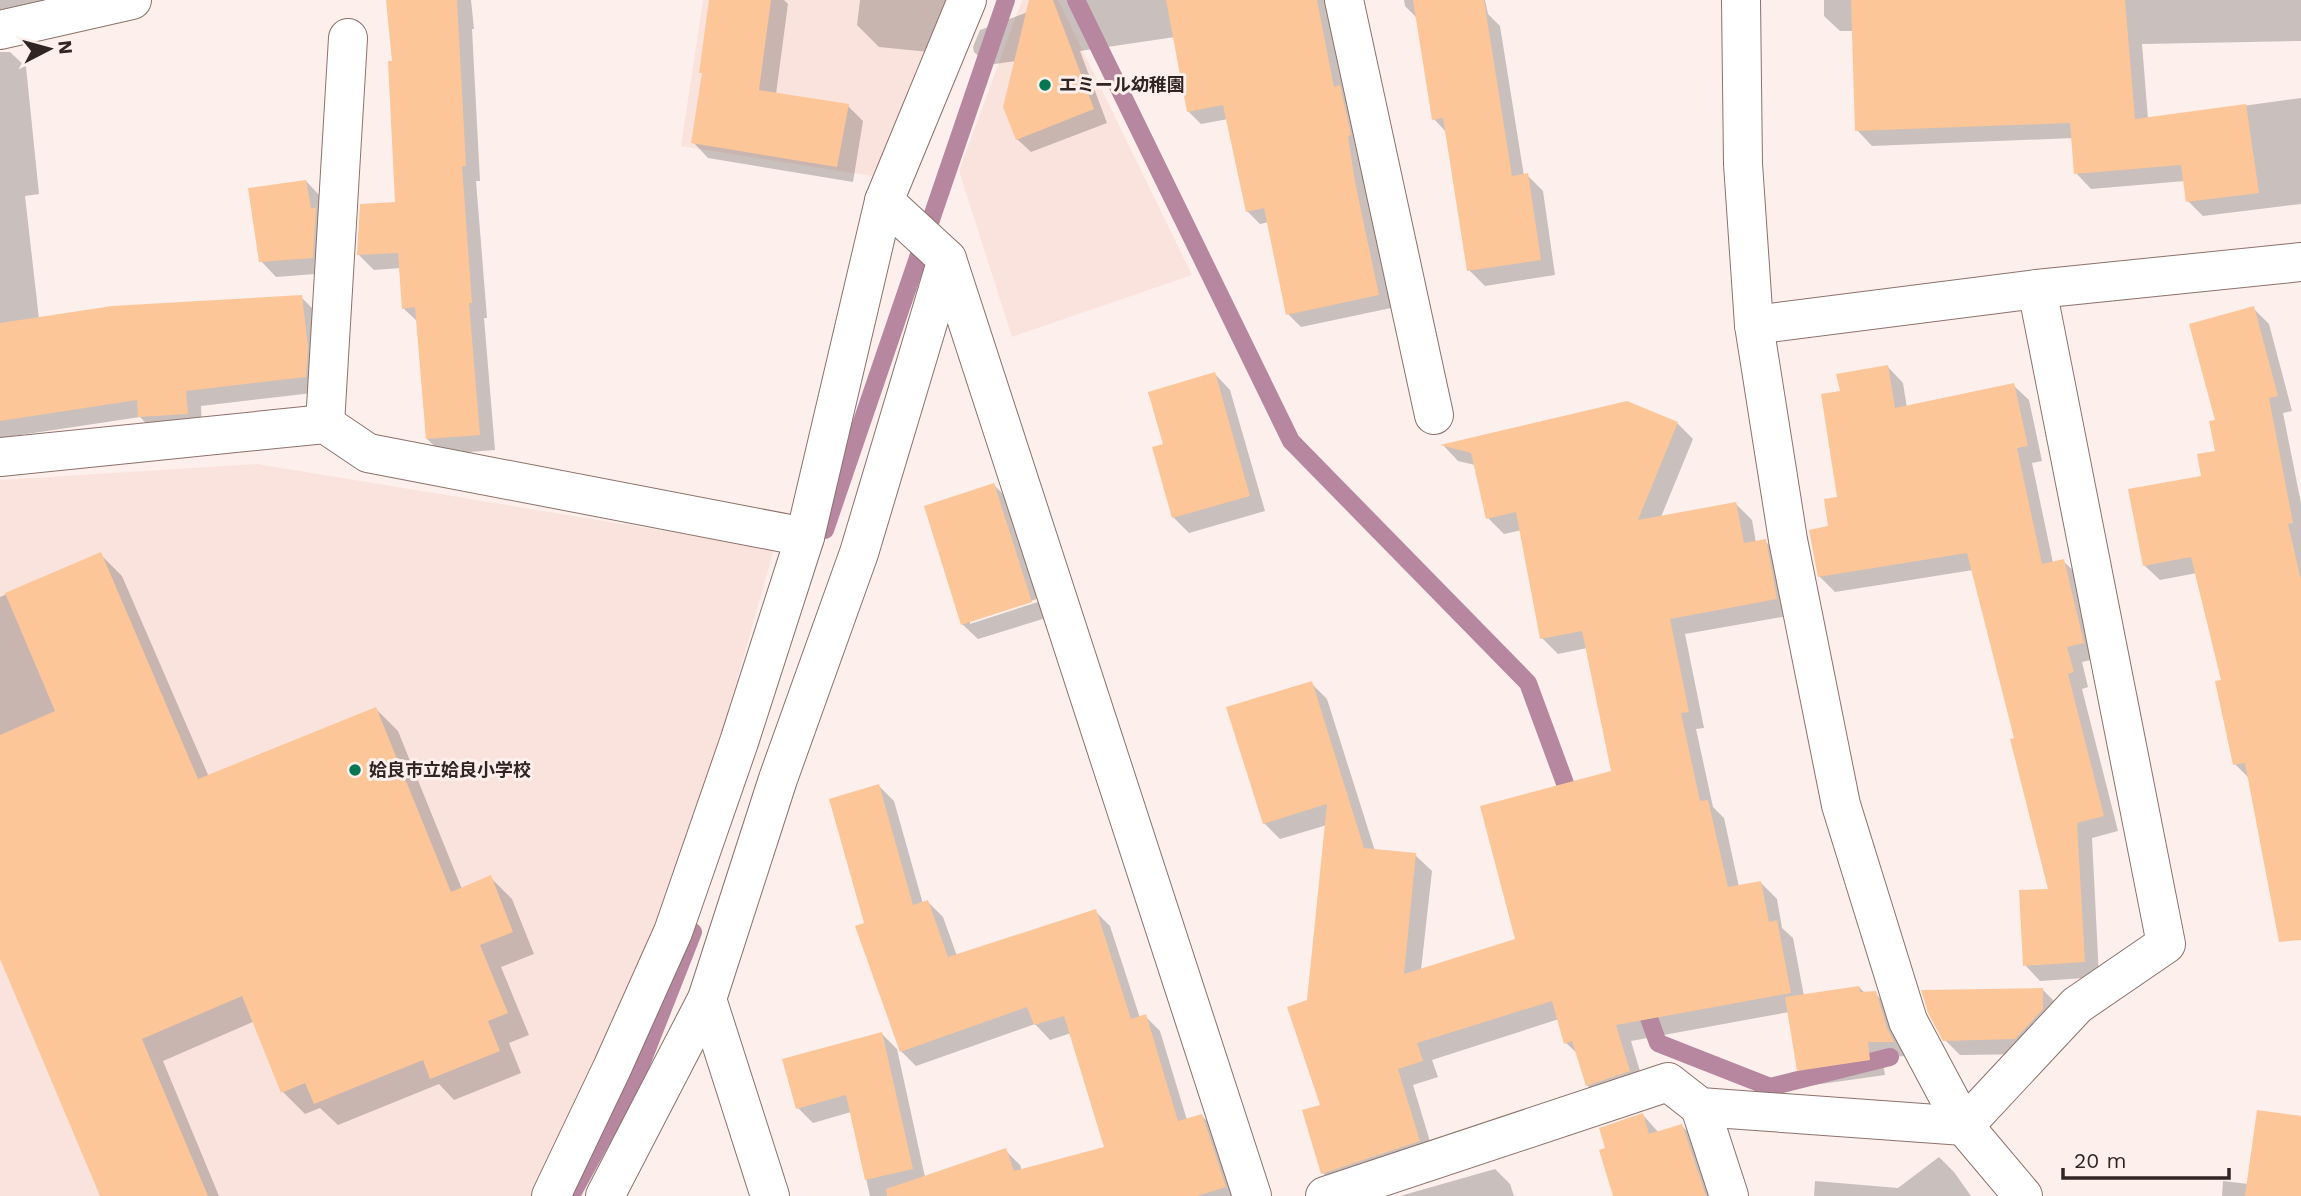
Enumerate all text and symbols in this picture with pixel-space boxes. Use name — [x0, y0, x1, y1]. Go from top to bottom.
north arrow — [14, 14, 84, 84]
text: N — [53, 39, 78, 55]
place label: エミール幼稚園 — [1059, 74, 1185, 95]
marker: エミール幼稚園 — [1037, 77, 1053, 93]
place label: 姶良市立姶良小学校 — [369, 759, 531, 780]
marker: 姶良市立姶良小学校 — [347, 762, 363, 778]
scale bar — [2063, 1136, 2229, 1180]
text: 20 m — [2074, 1148, 2126, 1173]

